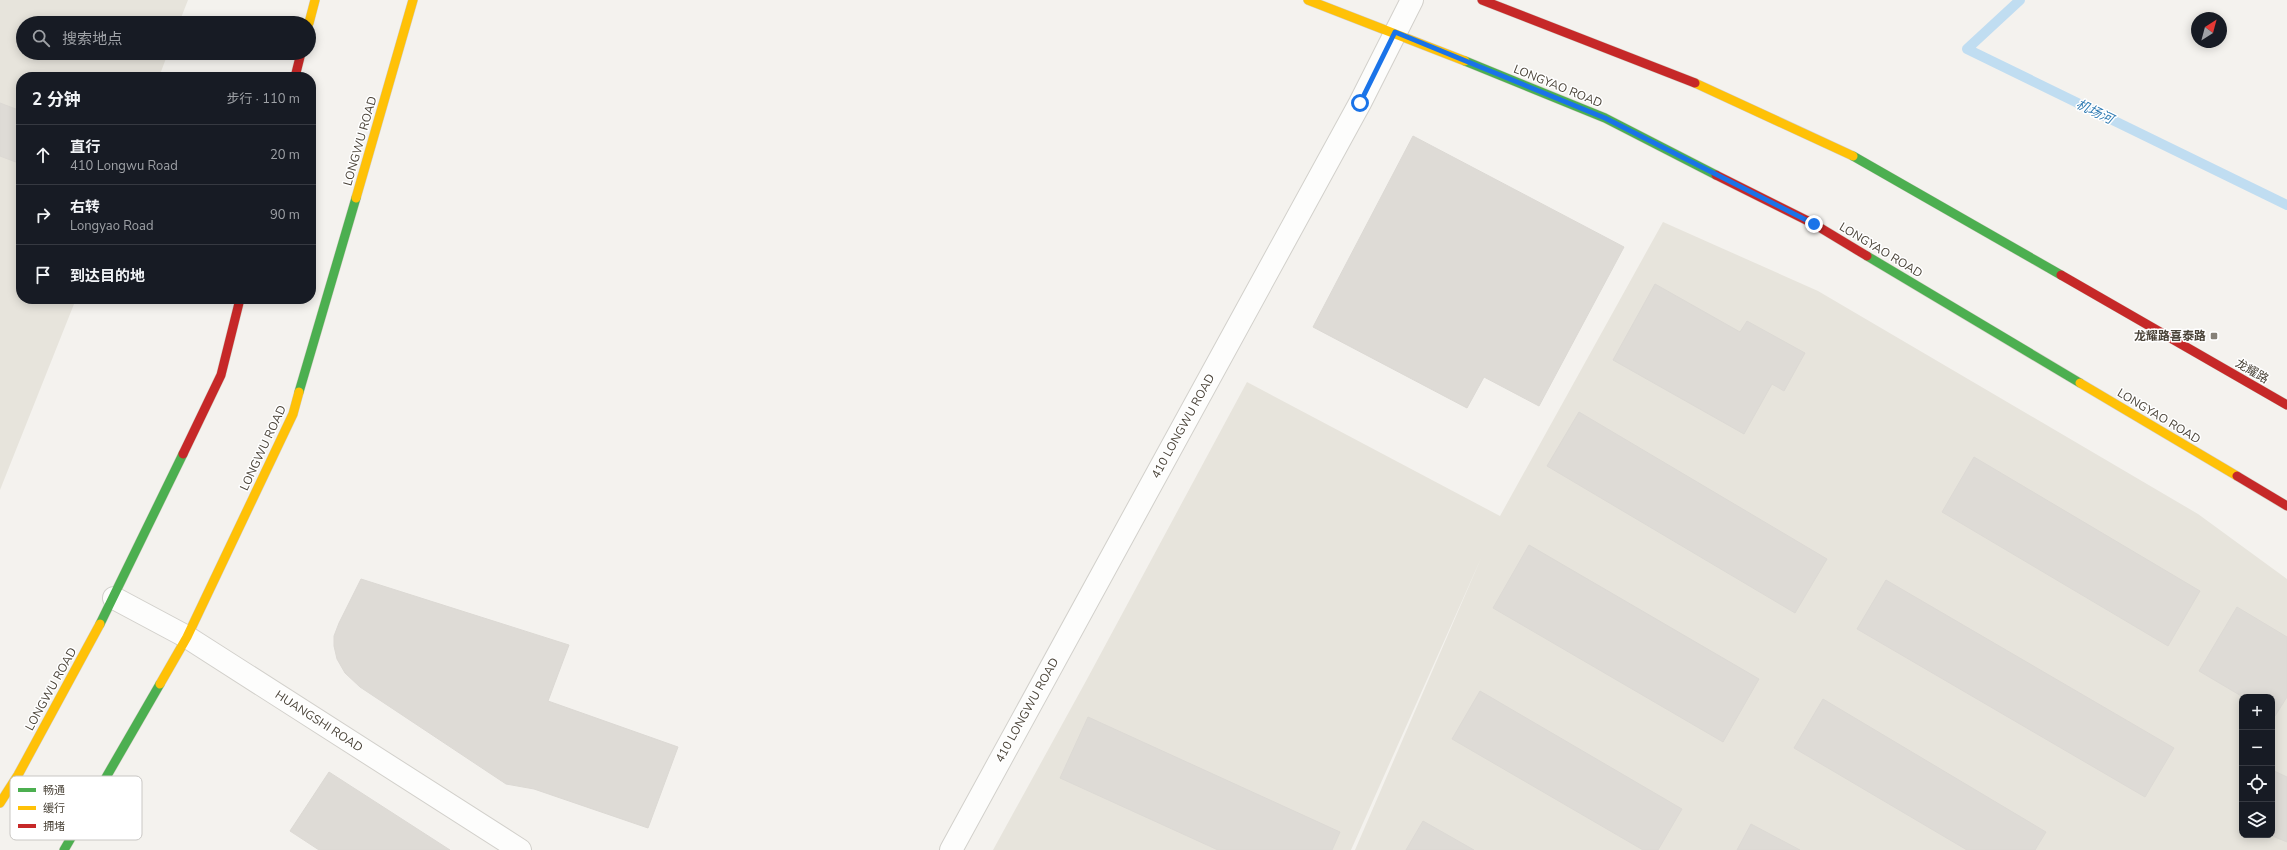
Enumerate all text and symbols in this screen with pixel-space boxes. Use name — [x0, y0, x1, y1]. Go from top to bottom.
north arrow — [2191, 12, 2227, 48]
search box — [16, 16, 316, 60]
icon: search — [30, 27, 52, 49]
text: 搜索地点 — [62, 29, 122, 49]
street label: LONGYAO ROAD — [1511, 61, 1605, 111]
text: 2 分钟 — [32, 88, 81, 111]
text: 步行 · 110 m — [226, 90, 300, 108]
street label: LONGWU ROAD — [340, 94, 380, 188]
route start — [1351, 94, 1369, 112]
water label: 机场河 — [2073, 95, 2119, 130]
text: 直行 — [70, 137, 100, 157]
icon: ahead — [32, 144, 54, 166]
text: 20 m — [270, 146, 300, 164]
text: 410 Longwu Road — [70, 157, 178, 175]
text: 右转 — [70, 197, 100, 217]
icon: right — [32, 204, 54, 226]
text: 90 m — [270, 206, 300, 224]
route end — [1805, 215, 1823, 233]
text: Longyao Road — [70, 217, 153, 235]
street label: LONGYAO ROAD — [1836, 219, 1926, 281]
icon: arrive — [32, 264, 54, 286]
text: 到达目的地 — [70, 266, 145, 286]
place label: 龙耀路喜泰路 — [2134, 328, 2206, 344]
marker: 龙耀路喜泰路 — [2209, 331, 2219, 341]
street label: 龙耀路 — [2232, 355, 2272, 387]
street label: 410 LONGWU ROAD — [1148, 371, 1218, 481]
street label: LONGYAO ROAD — [2114, 385, 2204, 447]
street label: LONGWU ROAD — [236, 403, 290, 493]
street label: LONGWU ROAD — [22, 645, 80, 733]
street label: 410 LONGWU ROAD — [992, 655, 1062, 765]
street label: HUANGSHI ROAD — [272, 687, 366, 755]
map controls — [2239, 694, 2275, 838]
button: + — [2239, 694, 2275, 730]
button: − — [2239, 730, 2275, 766]
button: locate — [2239, 766, 2275, 802]
legend — [10, 776, 142, 840]
text: 畅通 — [43, 783, 65, 798]
text: 缓行 — [43, 801, 65, 816]
button: layers — [2239, 802, 2275, 838]
text: 拥堵 — [43, 819, 65, 834]

